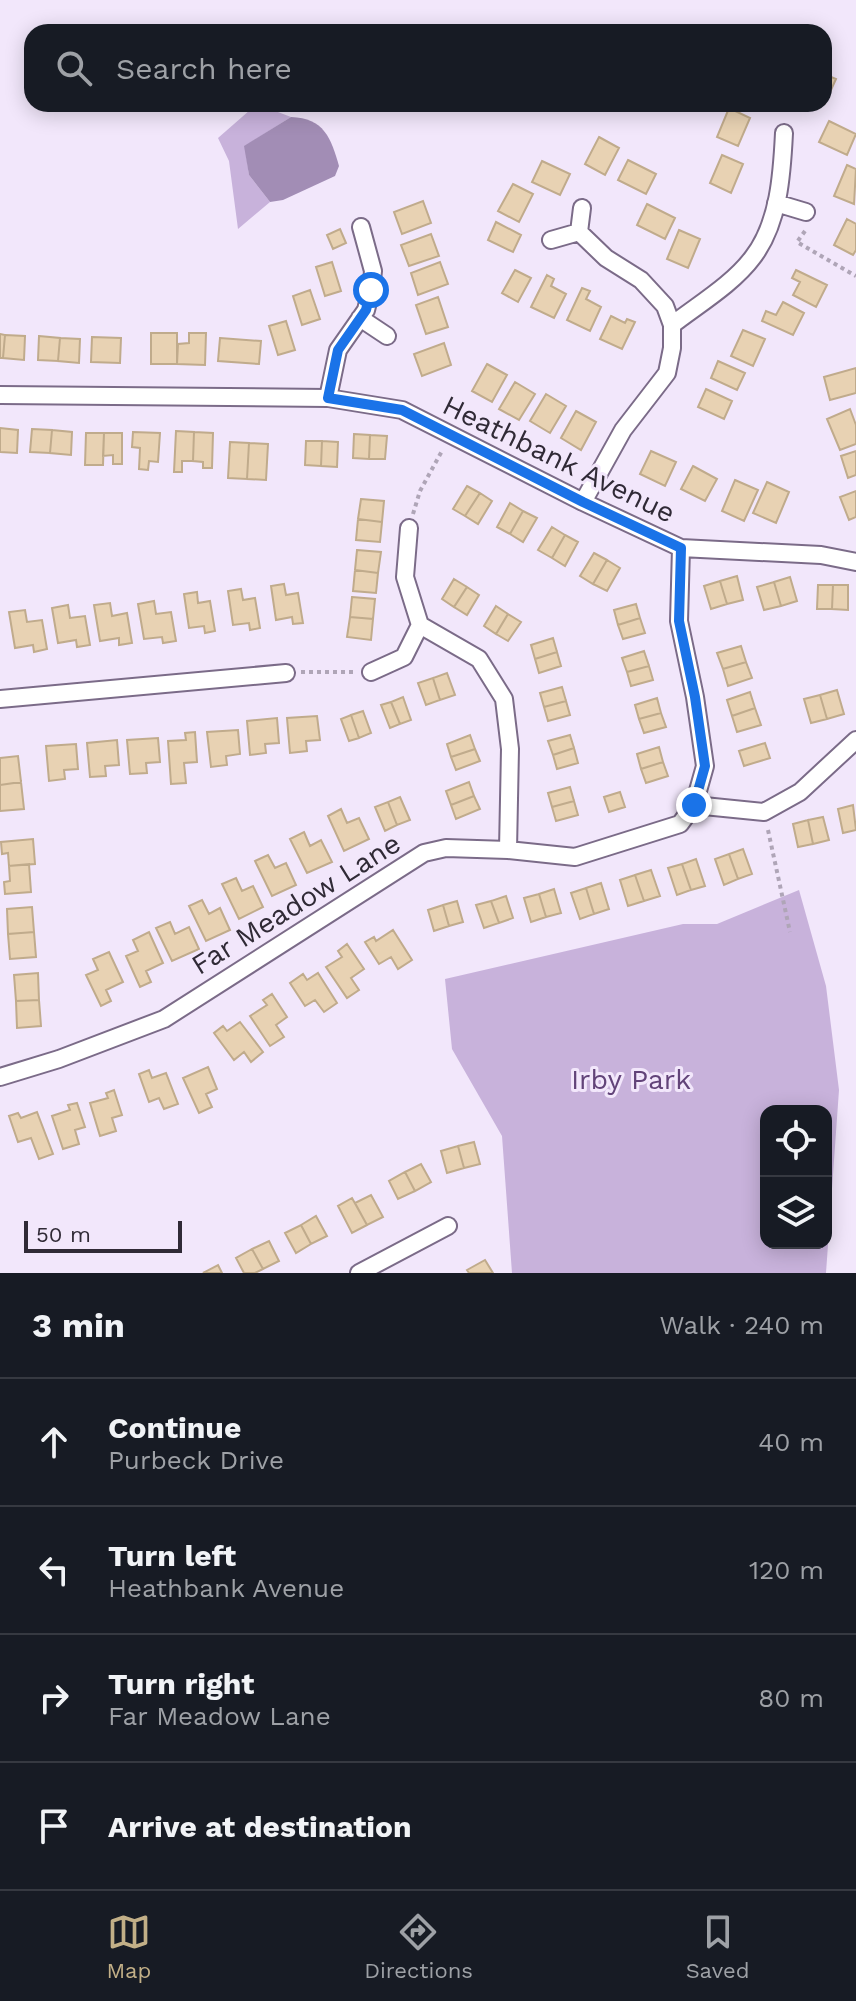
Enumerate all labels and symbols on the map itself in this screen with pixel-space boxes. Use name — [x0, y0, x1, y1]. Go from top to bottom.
route start — [353, 272, 389, 308]
street label: Heathbank Avenue — [437, 388, 681, 530]
route end — [676, 787, 712, 823]
street label: Far Meadow Lane — [186, 826, 406, 982]
park label: Irby Park — [571, 1063, 691, 1096]
scale bar — [24, 1217, 182, 1253]

